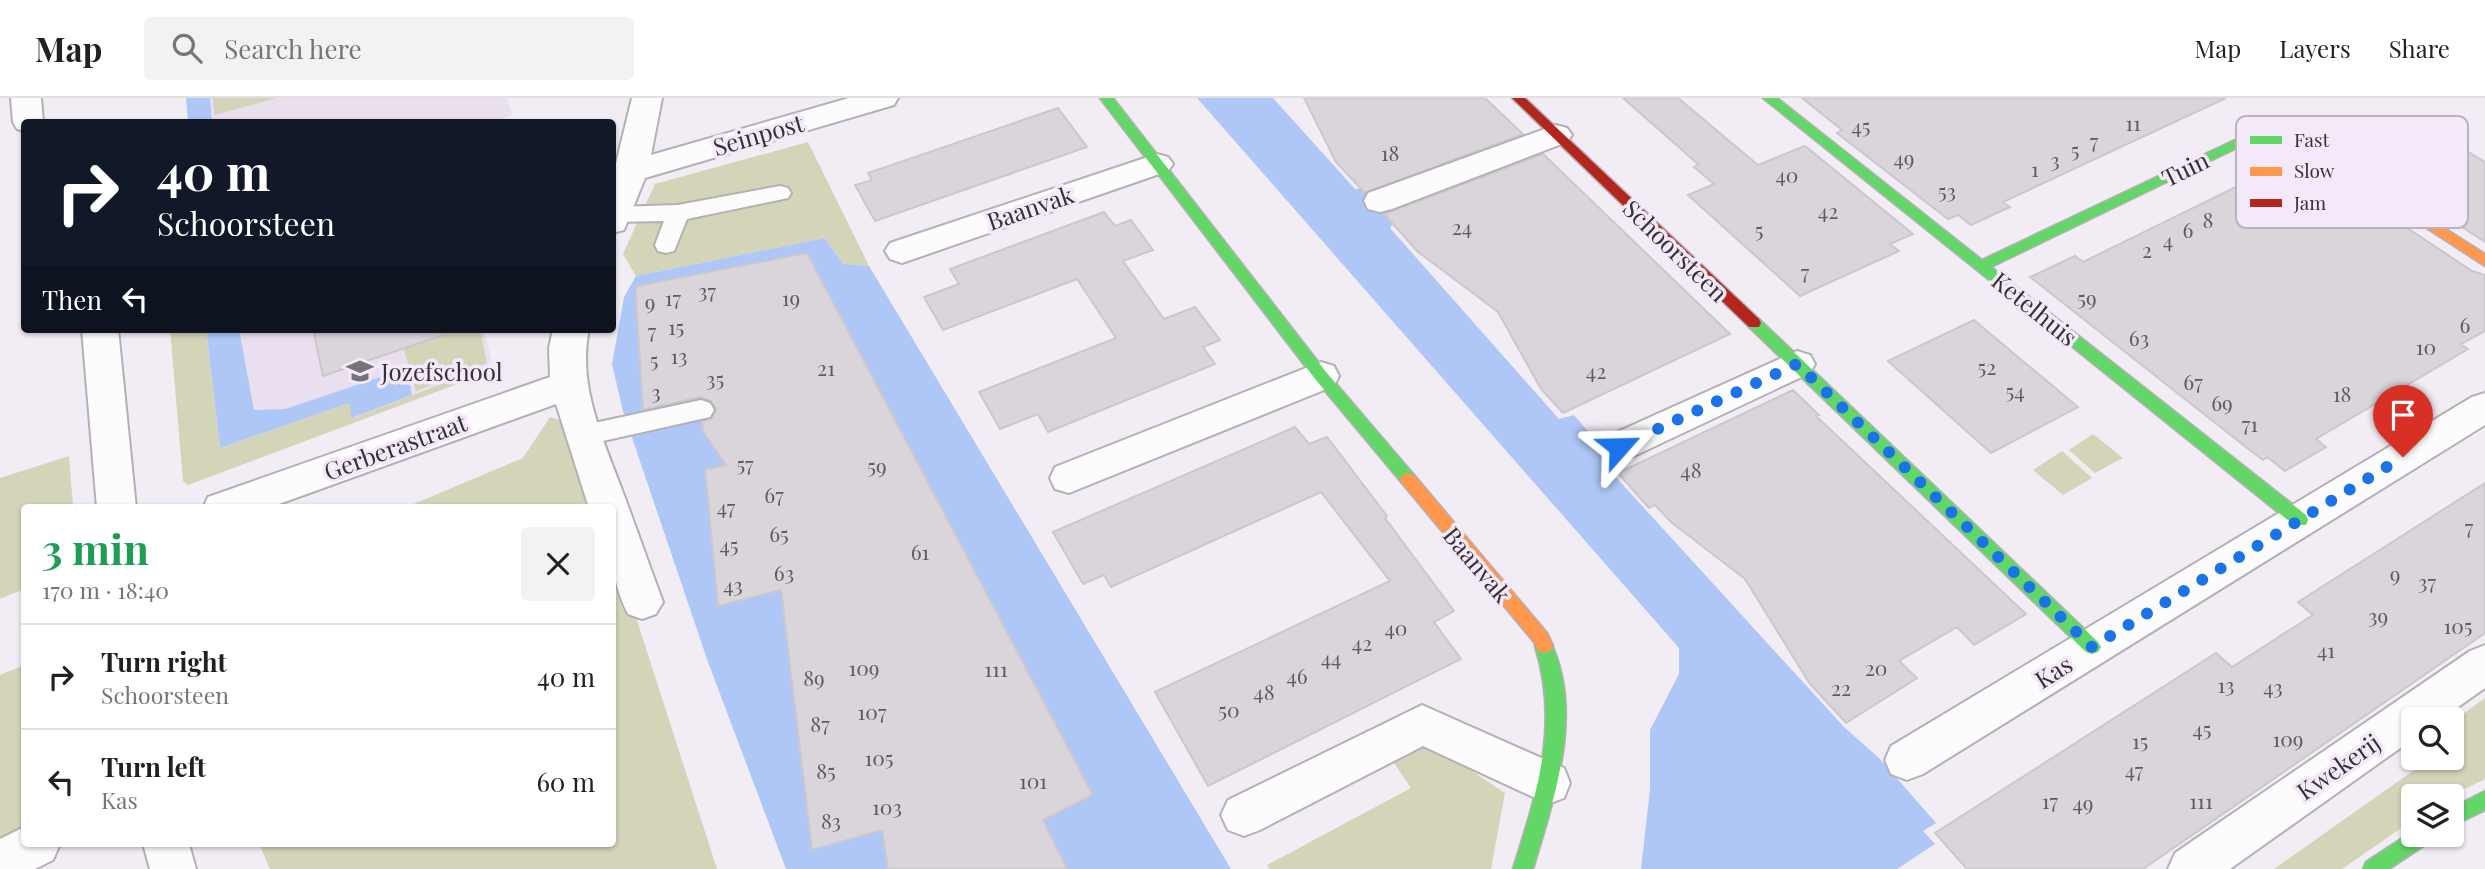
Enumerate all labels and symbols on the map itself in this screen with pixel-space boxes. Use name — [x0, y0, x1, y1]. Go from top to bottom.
street label: Seinpost — [709, 106, 807, 162]
house number: 11 — [2125, 108, 2141, 136]
house number: 45 — [1851, 111, 1871, 139]
legend — [2236, 116, 2468, 228]
house number: 7 — [2090, 126, 2099, 154]
text: Fast — [2294, 126, 2330, 152]
house number: 5 — [2071, 135, 2079, 163]
house number: 18 — [1381, 138, 1399, 166]
house number: 49 — [1893, 143, 1915, 171]
street label: Tuin — [2156, 143, 2214, 193]
house number: 3 — [2050, 145, 2060, 173]
house number: 1 — [2031, 154, 2039, 182]
text: Slow — [2294, 157, 2335, 183]
house number: 40 — [1776, 160, 1798, 188]
house number: 53 — [1938, 176, 1956, 204]
street label: Baanvak — [982, 177, 1078, 237]
text: Jam — [2293, 189, 2326, 215]
street label: Schoorsteen — [1617, 192, 1735, 308]
house number: 42 — [1818, 196, 1838, 224]
house number: 8 — [2203, 205, 2213, 233]
house number: 24 — [1452, 212, 1472, 240]
house number: 5 — [1755, 215, 1763, 243]
house number: 6 — [2183, 215, 2194, 243]
house number: 4 — [2163, 225, 2173, 253]
house number: 2 — [2142, 235, 2152, 263]
house number: 7 — [1801, 257, 1810, 285]
street label: Ketelhuis — [1986, 264, 2084, 352]
house number: 37 — [698, 276, 716, 304]
house number: 17 — [665, 283, 682, 311]
house number: 19 — [782, 283, 800, 311]
house number: 59 — [2077, 283, 2097, 311]
house number: 9 — [645, 287, 655, 315]
house number: 6 — [2460, 310, 2471, 338]
house number: 15 — [668, 312, 684, 340]
house number: 7 — [648, 316, 657, 344]
house number: 63 — [2129, 323, 2149, 351]
house number: 10 — [2416, 332, 2436, 360]
house number: 13 — [671, 341, 687, 369]
house number: 5 — [650, 345, 658, 373]
house number: 52 — [1978, 352, 1996, 380]
house number: 21 — [817, 353, 835, 381]
place label: Jozefschool — [380, 355, 503, 387]
school or university icon: Jozefschool — [345, 356, 375, 386]
house number: 42 — [1586, 356, 1606, 384]
house number: 35 — [706, 364, 724, 392]
house number: 67 — [2183, 367, 2203, 395]
house number: 54 — [2005, 376, 2025, 404]
house number: 3 — [651, 377, 661, 405]
house number: 18 — [2333, 379, 2351, 407]
pin — [2373, 385, 2433, 457]
house number: 69 — [2211, 388, 2233, 416]
street label: Gerberastraat — [319, 405, 471, 487]
house number: 71 — [2242, 409, 2258, 437]
position arrow — [1582, 410, 1656, 484]
house number: 57 — [736, 449, 754, 477]
house number: 59 — [867, 451, 887, 479]
house number: 48 — [1680, 455, 1702, 483]
house number: 67 — [764, 480, 784, 508]
house number: 47 — [717, 492, 736, 520]
house number: 7 — [2465, 512, 2474, 540]
house number: 65 — [769, 519, 789, 547]
street label: Baanvak — [1437, 519, 1520, 609]
house number: 45 — [719, 530, 739, 558]
house number: 61 — [911, 537, 930, 565]
house number: 63 — [774, 558, 794, 586]
house number: 9 — [2390, 559, 2400, 587]
house number: 37 — [2418, 567, 2436, 595]
house number: 43 — [723, 570, 743, 598]
house number: 39 — [2368, 601, 2388, 629]
house number: 105 — [2443, 611, 2473, 639]
house number: 40 — [1385, 613, 1407, 641]
house number: 42 — [1352, 628, 1372, 656]
house number: 41 — [2317, 635, 2335, 663]
house number: 44 — [1321, 643, 1341, 671]
street label: Kas — [2028, 647, 2078, 695]
house number: 109 — [848, 653, 880, 681]
house number: 20 — [1865, 653, 1887, 681]
house number: 111 — [984, 654, 1008, 682]
house number: 46 — [1286, 661, 1308, 689]
house number: 89 — [803, 663, 825, 691]
house number: 13 — [2218, 670, 2234, 698]
house number: 43 — [2263, 672, 2283, 700]
house number: 22 — [1831, 673, 1851, 701]
house number: 48 — [1253, 677, 1275, 705]
house number: 50 — [1218, 695, 1240, 723]
house number: 107 — [858, 697, 887, 725]
house number: 87 — [810, 709, 830, 737]
house number: 45 — [2192, 714, 2212, 742]
house number: 109 — [2272, 724, 2304, 752]
house number: 15 — [2132, 726, 2148, 754]
street label: Kwekerij — [2290, 726, 2386, 806]
house number: 105 — [864, 743, 894, 771]
house number: 47 — [2125, 755, 2144, 783]
house number: 85 — [816, 756, 836, 784]
house number: 101 — [1019, 766, 1047, 794]
house number: 17 — [2042, 786, 2059, 814]
house number: 111 — [2189, 786, 2213, 814]
house number: 49 — [2072, 788, 2094, 816]
house number: 103 — [872, 792, 902, 820]
house number: 83 — [821, 806, 841, 834]

